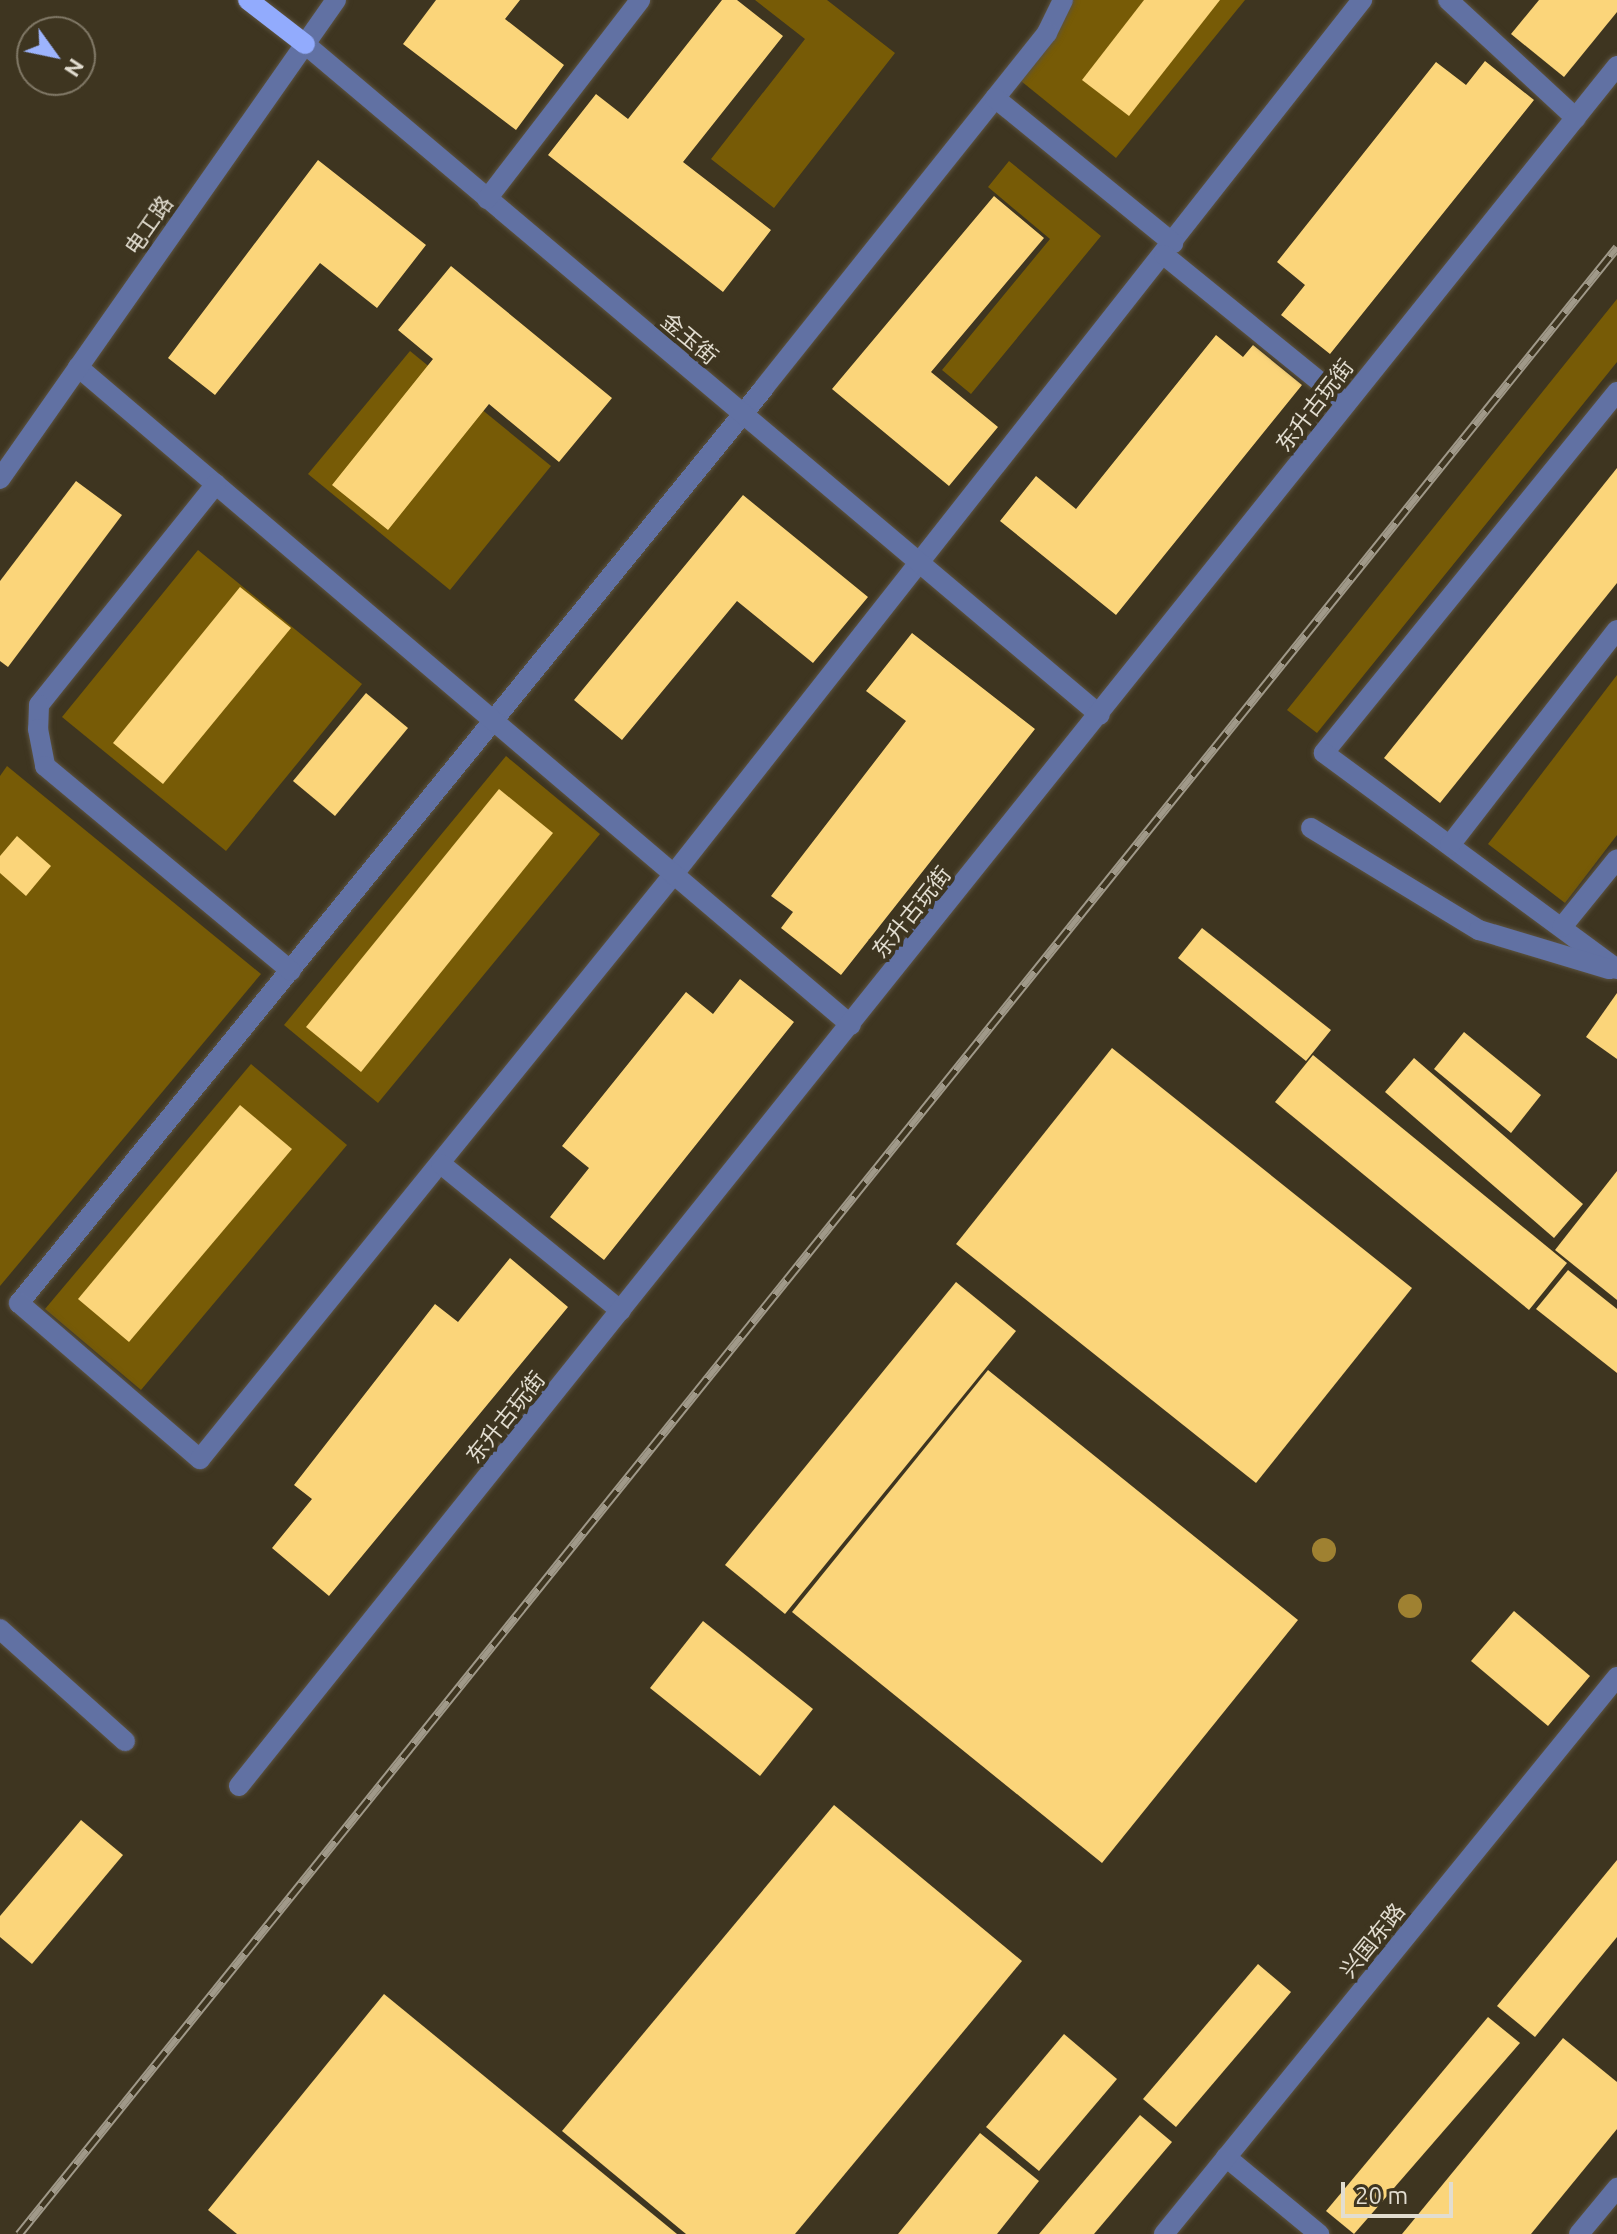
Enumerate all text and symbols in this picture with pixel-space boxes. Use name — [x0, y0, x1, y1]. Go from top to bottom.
north arrow — [16, 16, 96, 96]
text: N — [60, 55, 90, 82]
street label: 电工路 — [118, 190, 178, 260]
street label: 金玉街 — [656, 307, 724, 369]
street label: 东升古玩街 — [1270, 354, 1358, 456]
street label: 东升古玩街 — [866, 861, 956, 963]
street label: 东升古玩街 — [460, 1366, 550, 1468]
street label: 兴国东路 — [1334, 1897, 1410, 1983]
scale bar — [1345, 2166, 1457, 2216]
text: 20 m — [1355, 2182, 1408, 2209]

